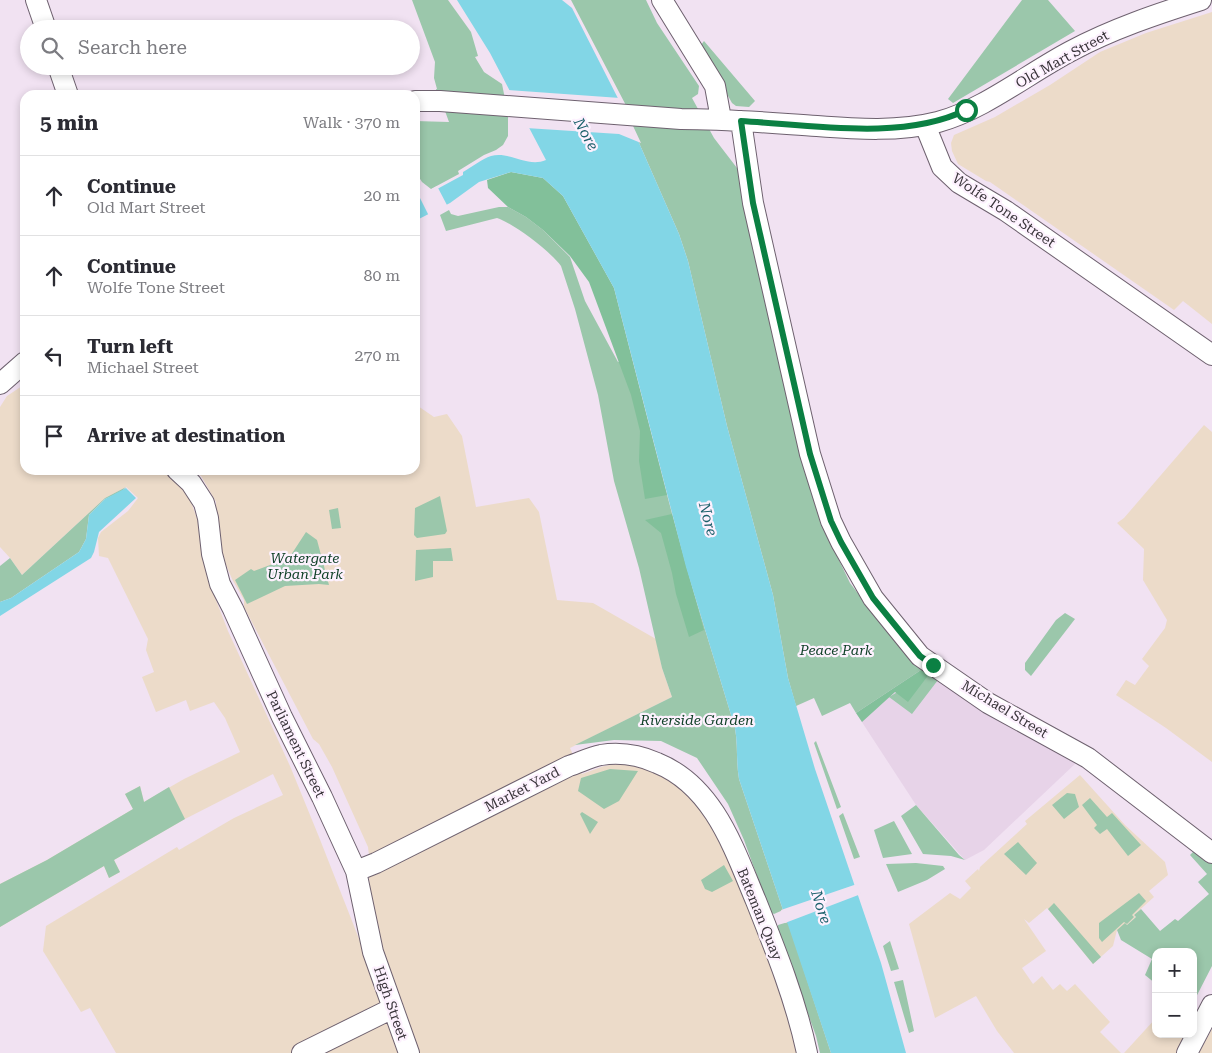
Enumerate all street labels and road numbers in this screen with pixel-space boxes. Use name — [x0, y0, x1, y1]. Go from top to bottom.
street label: Old Mart Street — [1013, 27, 1111, 91]
street label: Wolfe Tone Street — [950, 170, 1058, 250]
street label: Michael Street — [959, 677, 1051, 741]
street label: Parliament Street — [263, 688, 329, 800]
street label: Market Yard — [482, 763, 562, 815]
street label: Bateman Quay — [734, 866, 786, 963]
street label: High Street — [371, 964, 411, 1042]

